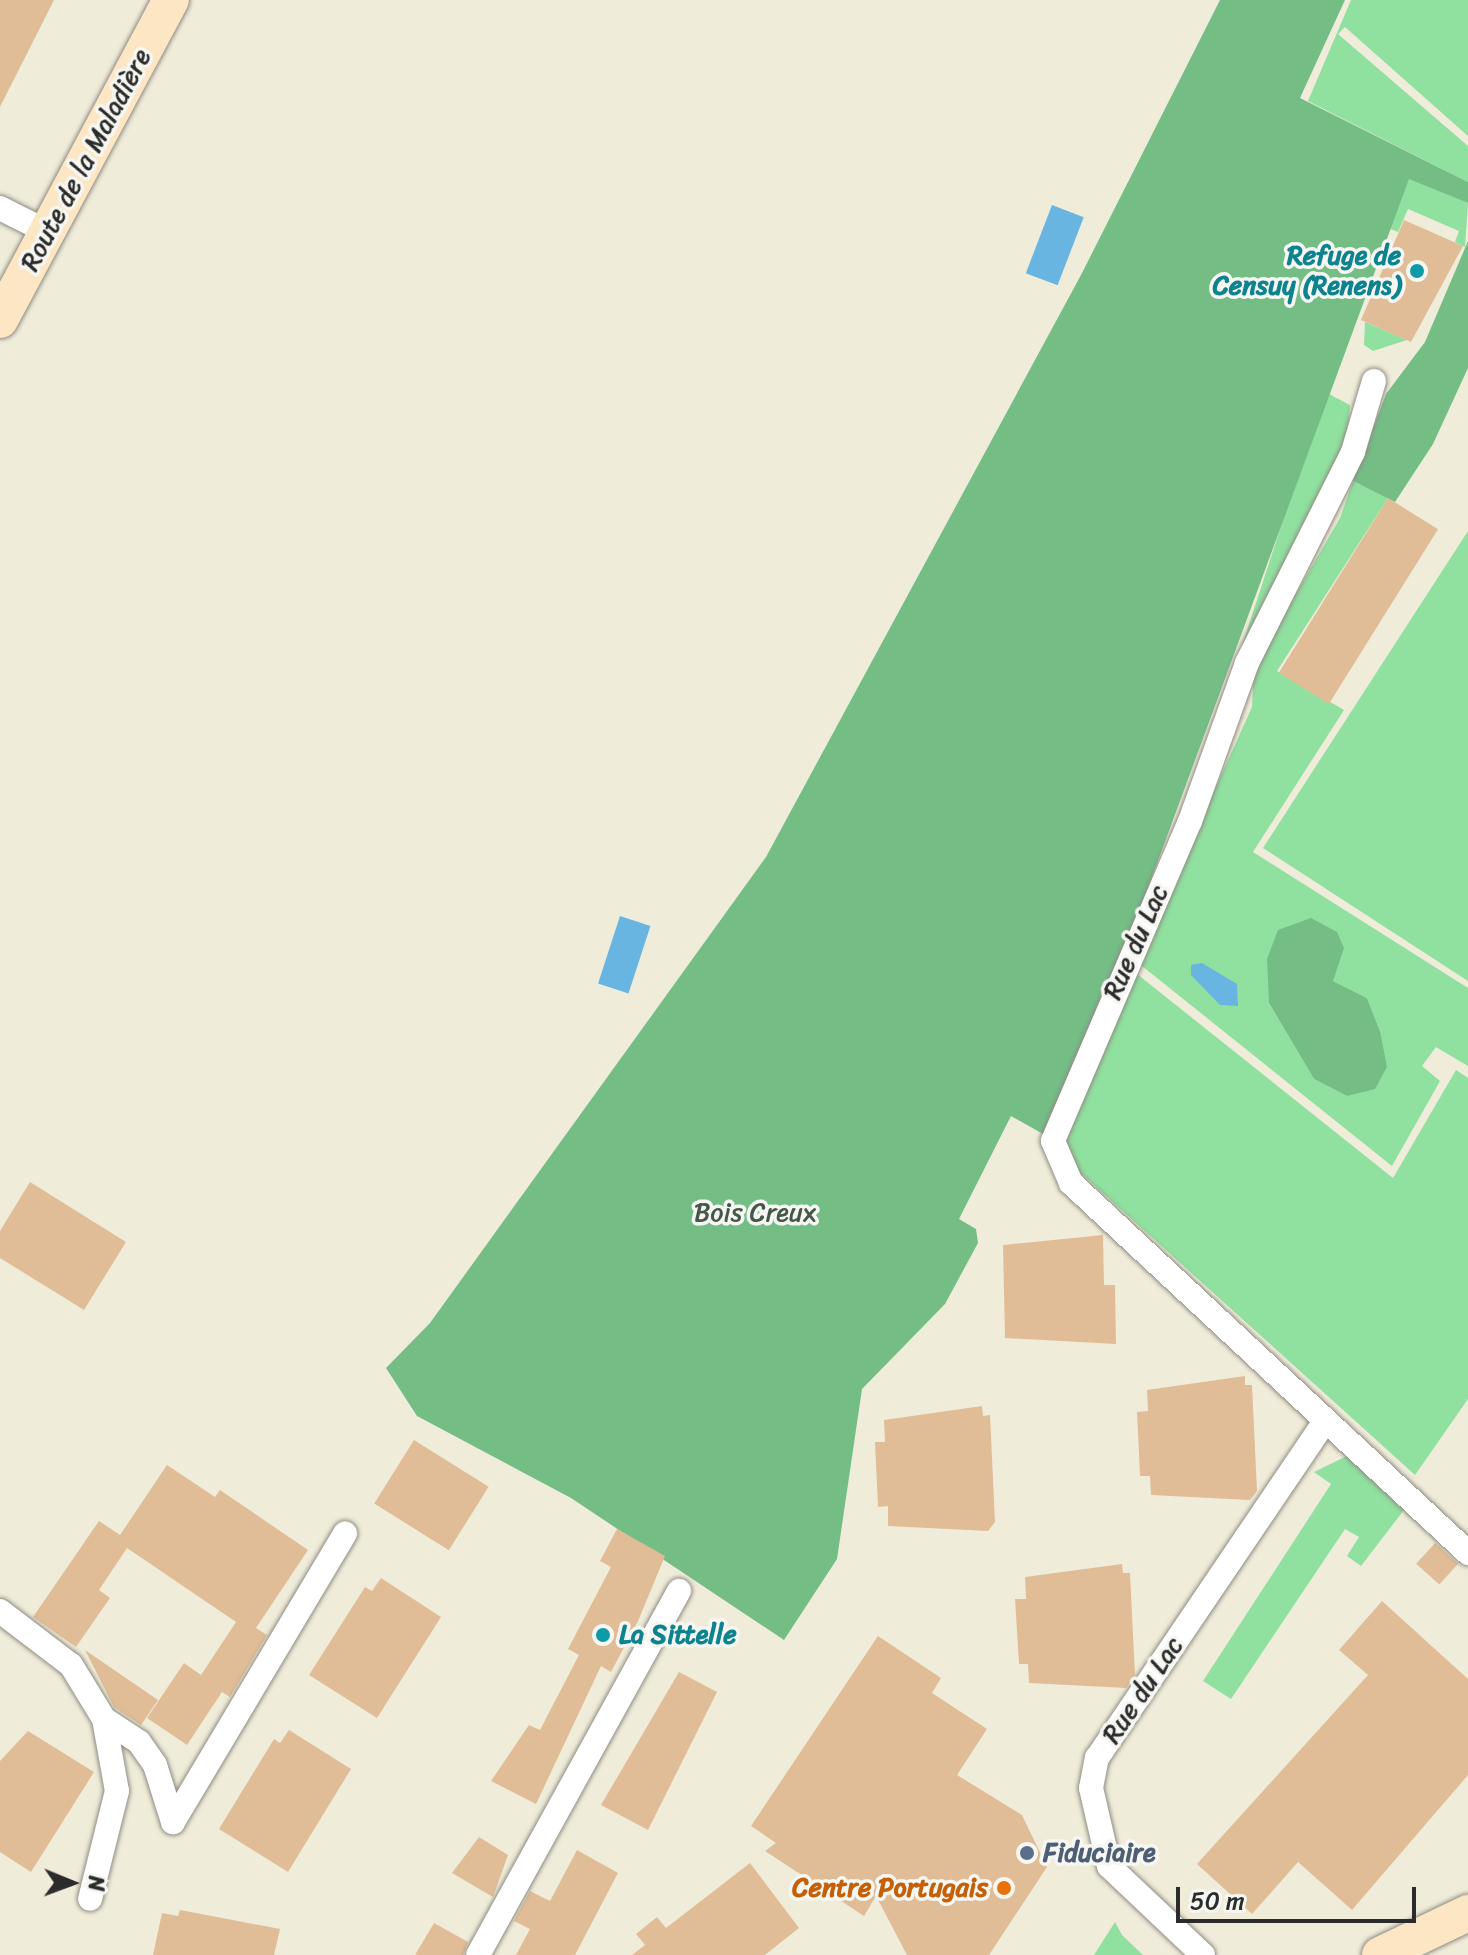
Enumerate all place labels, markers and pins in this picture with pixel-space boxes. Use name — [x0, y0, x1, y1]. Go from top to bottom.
place label: Refuge de Censuy (Renens) — [1212, 240, 1401, 302]
marker: Refuge de Censuy (Renens) — [1408, 262, 1426, 280]
place label: La Sittelle — [619, 1619, 737, 1651]
marker: La Sittelle — [594, 1626, 612, 1644]
place label: Fiduciaire — [1043, 1837, 1156, 1869]
marker: Fiduciaire — [1018, 1844, 1036, 1862]
place label: Centre Portugais — [792, 1872, 988, 1904]
marker: Centre Portugais — [995, 1879, 1013, 1897]

